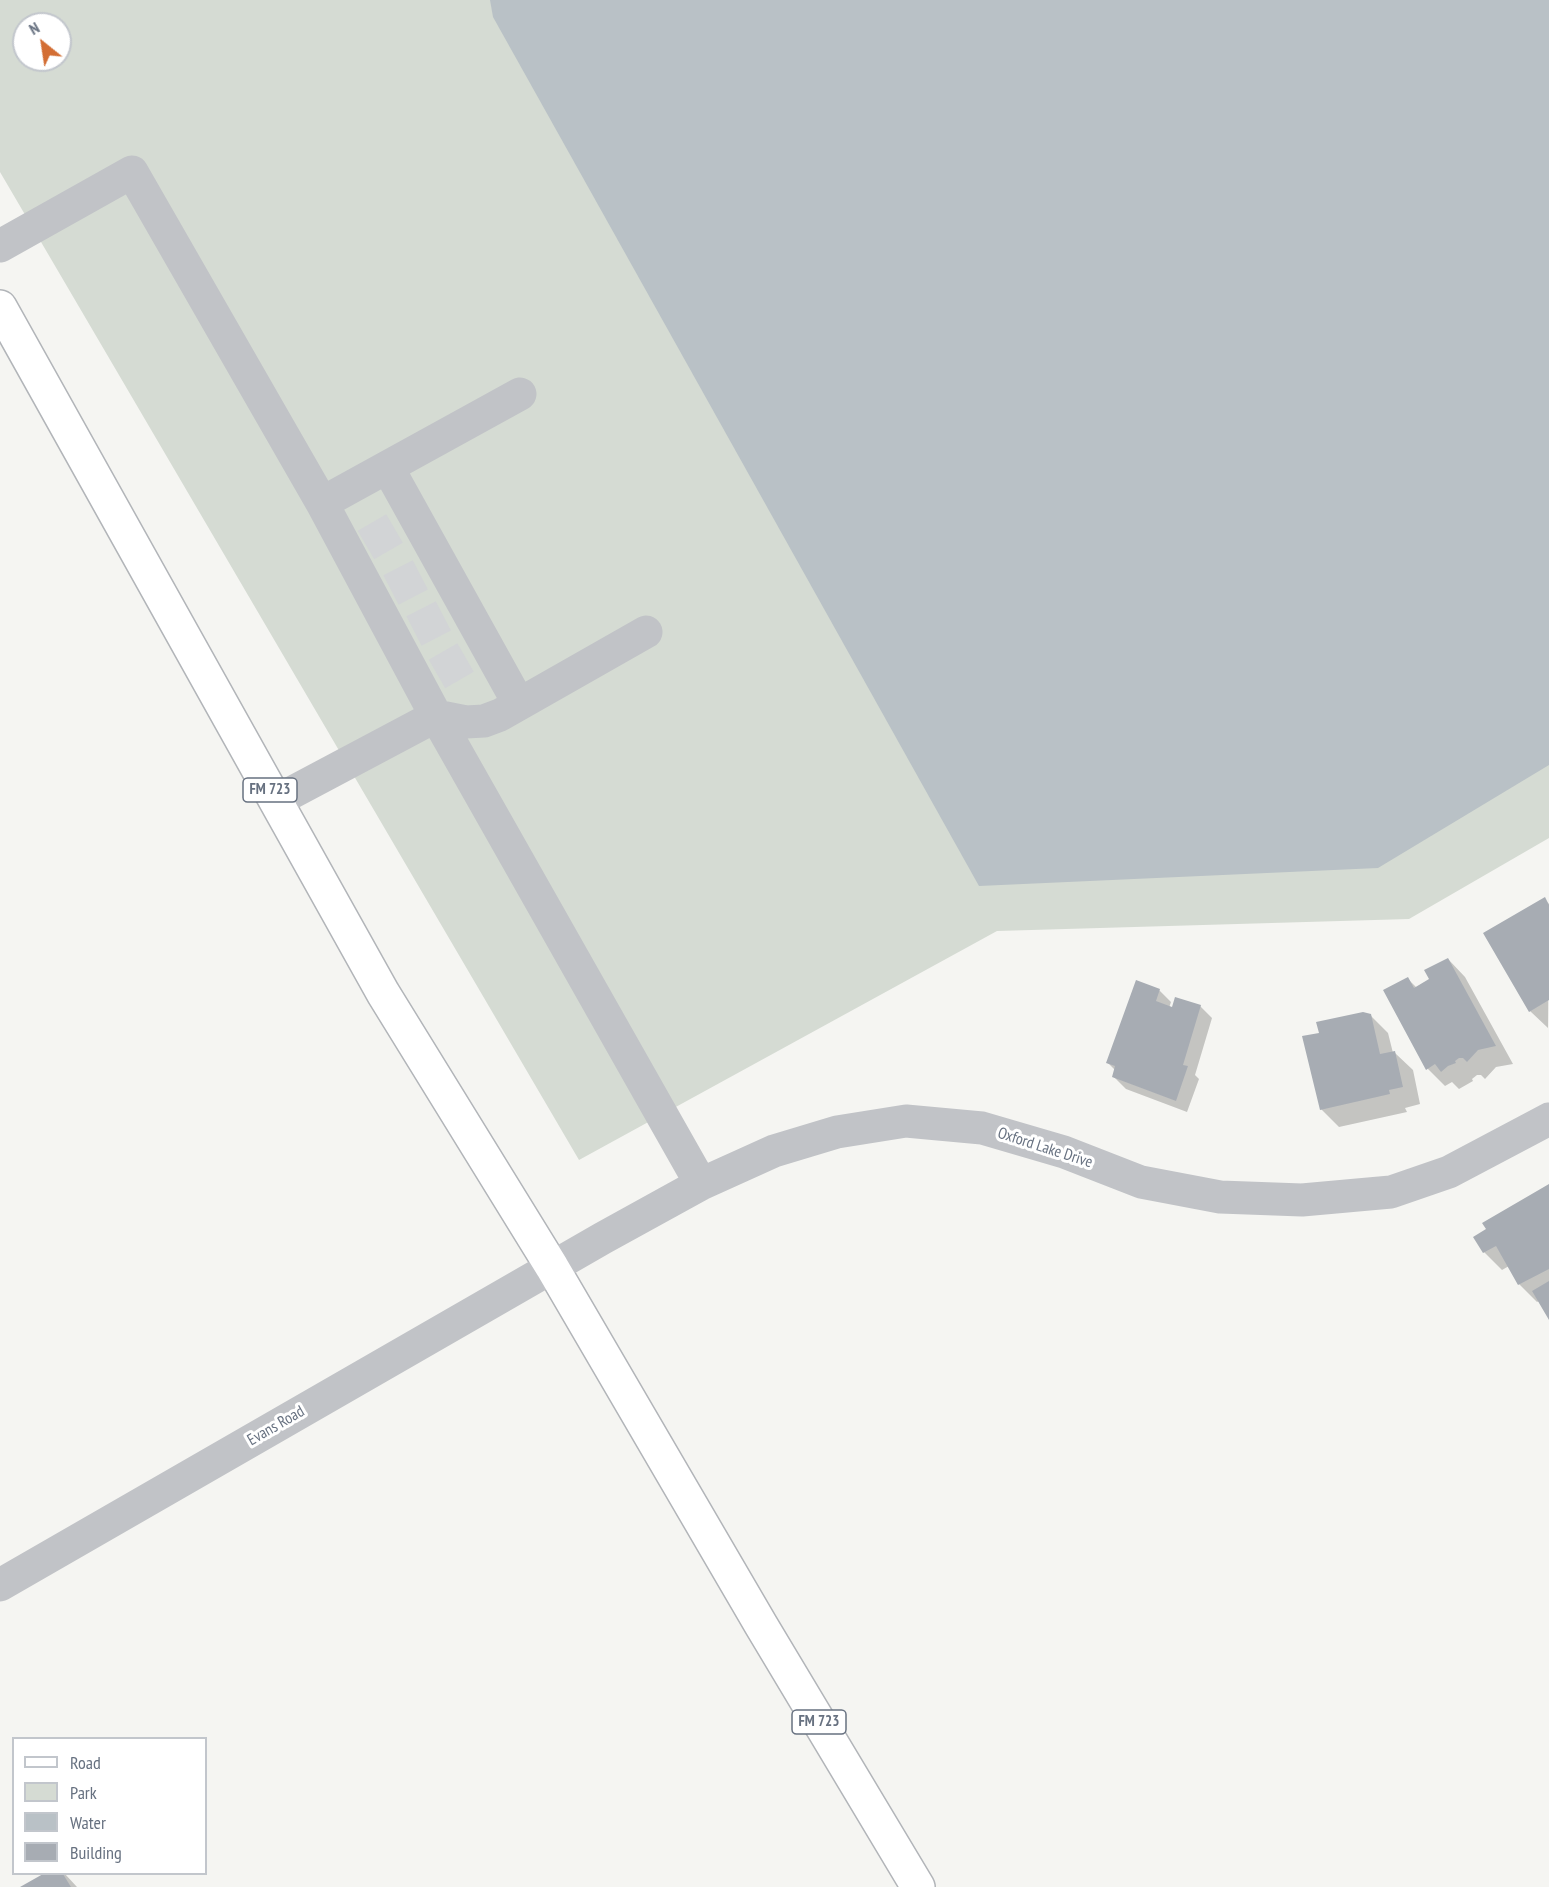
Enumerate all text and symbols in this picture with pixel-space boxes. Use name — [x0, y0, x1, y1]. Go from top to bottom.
north arrow — [12, 12, 72, 72]
text: N — [25, 17, 43, 39]
road number: FM 723 — [243, 778, 297, 802]
street label: Oxford Lake Drive — [995, 1124, 1095, 1172]
street label: Evans Road — [244, 1402, 308, 1450]
road number: FM 723 — [792, 1710, 846, 1734]
legend — [12, 1737, 207, 1875]
text: Road — [70, 1751, 101, 1774]
text: Park — [70, 1781, 97, 1804]
text: Water — [70, 1811, 106, 1834]
text: Building — [70, 1841, 122, 1864]

